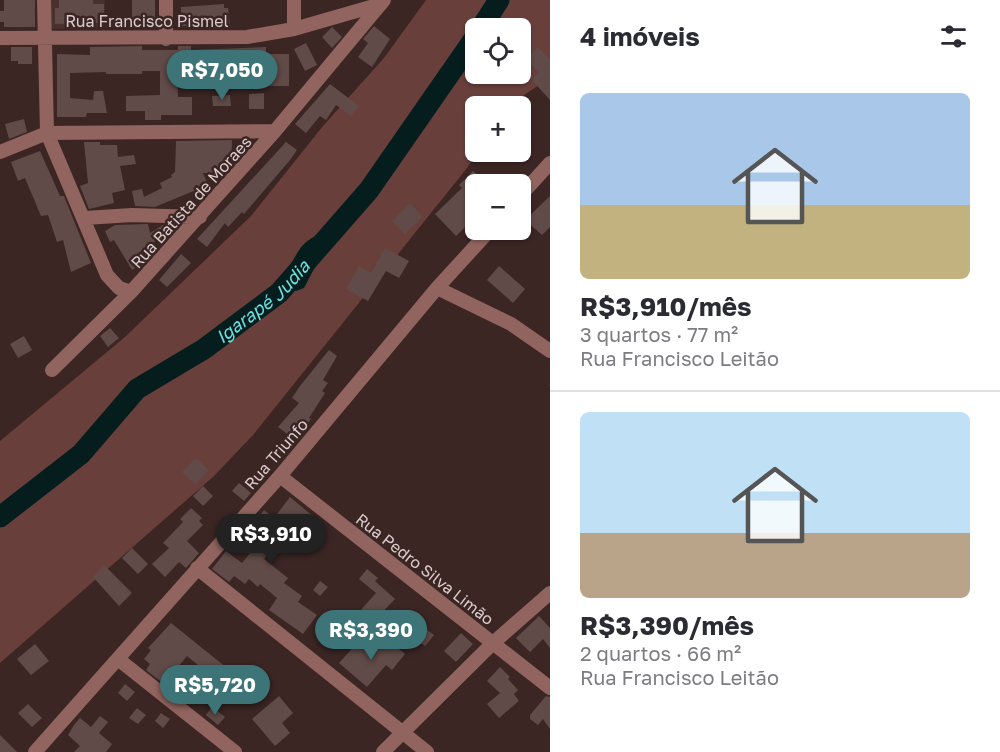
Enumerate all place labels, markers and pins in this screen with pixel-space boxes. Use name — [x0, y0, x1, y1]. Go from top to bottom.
pin: R$7,050 — [167, 50, 277, 101]
pin: R$3,910 — [216, 514, 326, 565]
pin: R$3,390 — [316, 610, 426, 661]
pin: R$5,720 — [160, 665, 270, 716]

